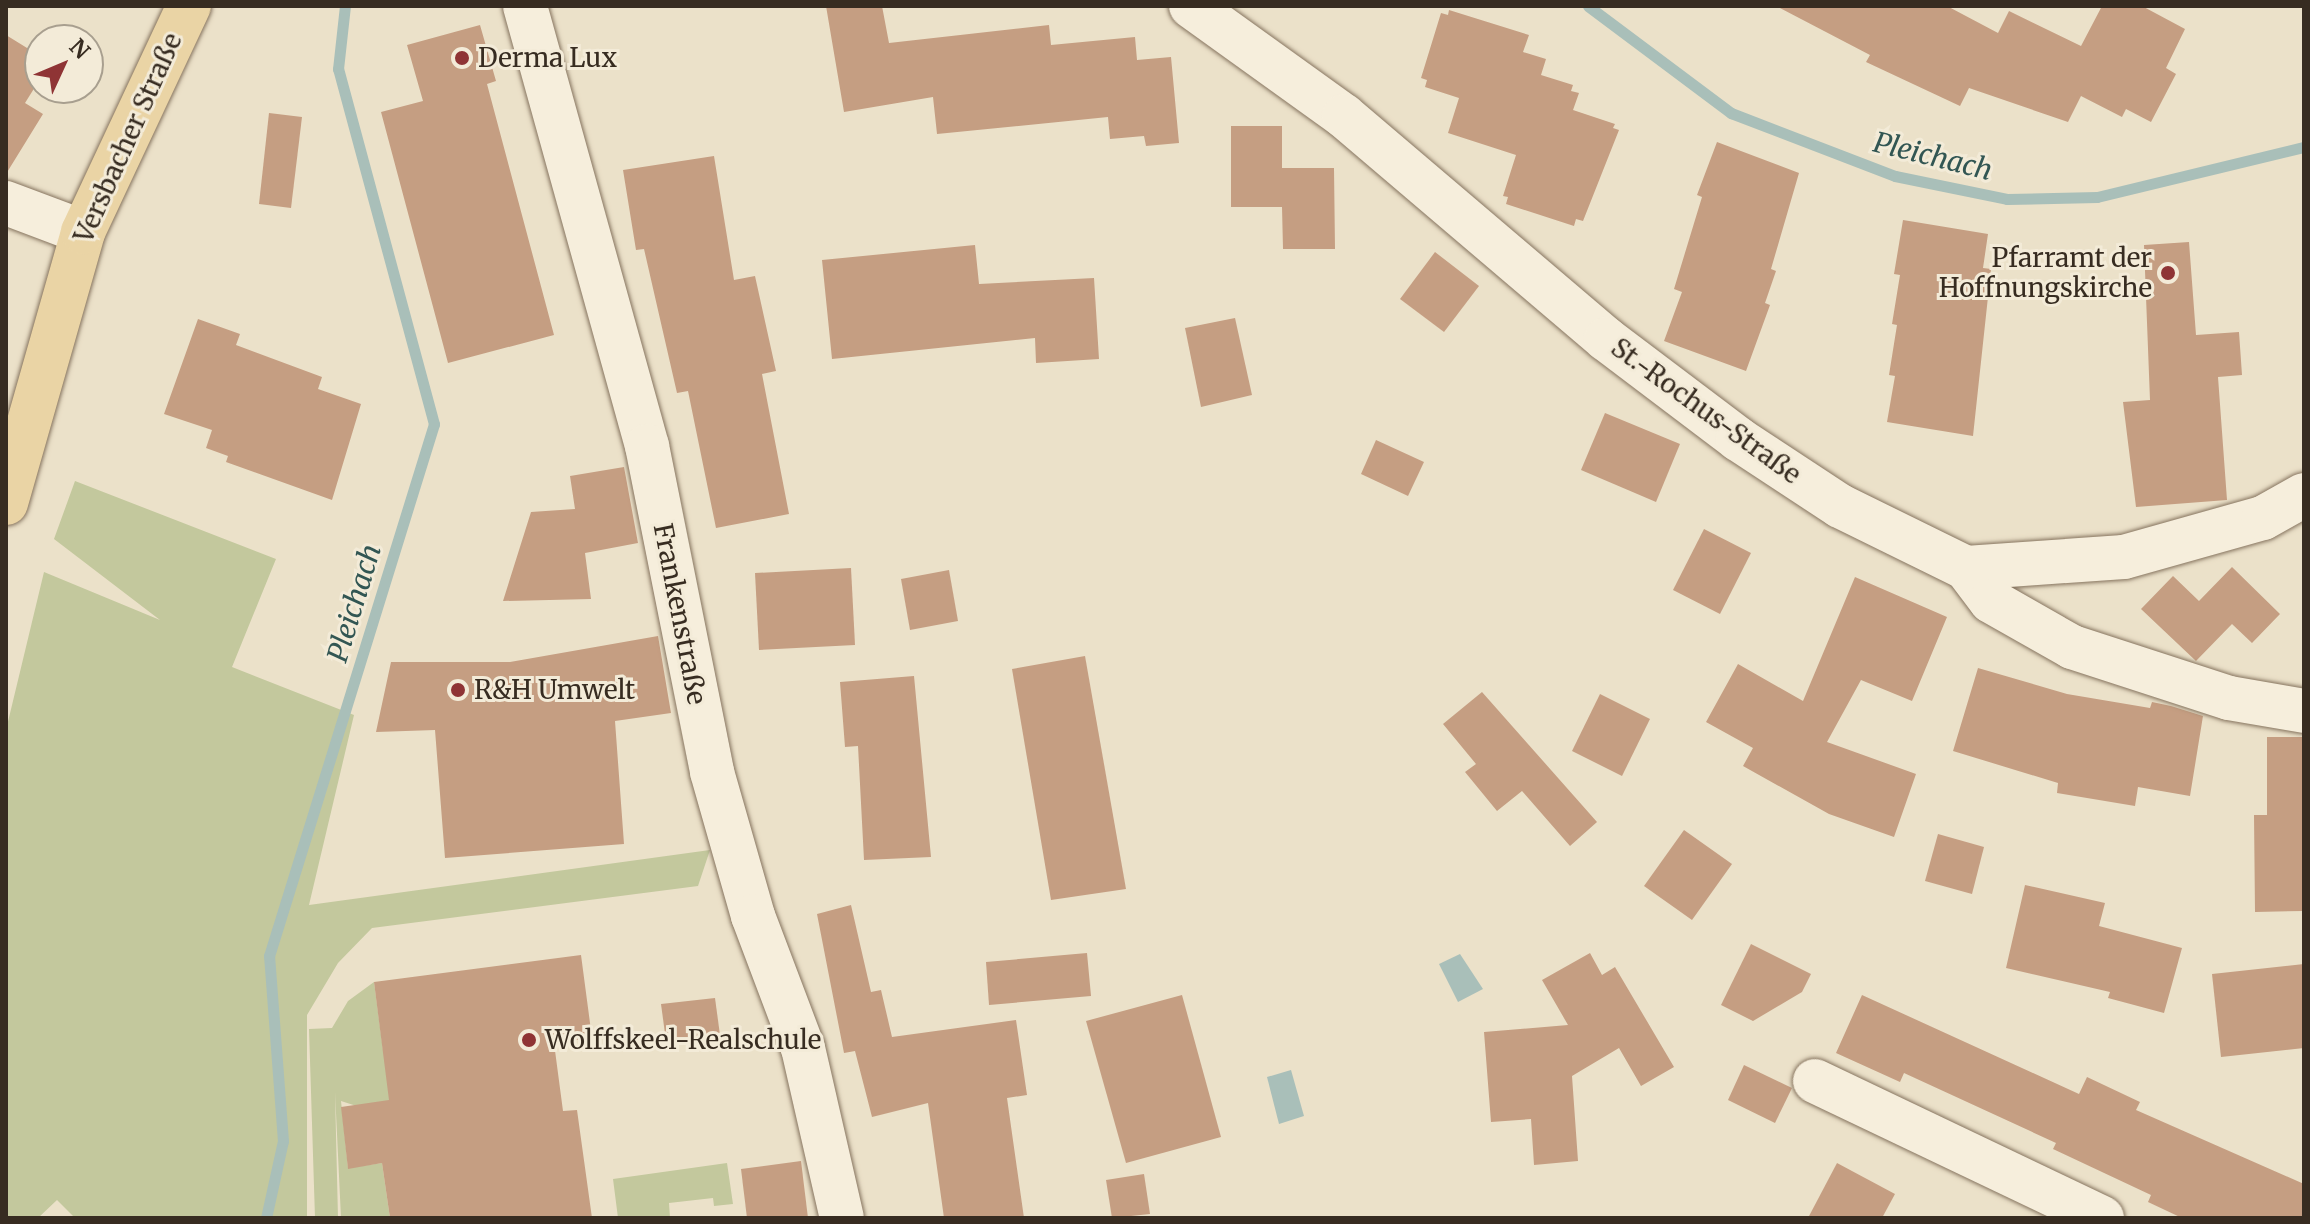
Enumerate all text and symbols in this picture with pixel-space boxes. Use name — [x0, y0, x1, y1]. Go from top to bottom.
north arrow — [24, 24, 104, 104]
street label: Versbacher Straße — [68, 28, 188, 248]
text: N — [64, 33, 96, 65]
place label: Derma Lux — [478, 42, 617, 74]
marker: Derma Lux — [453, 49, 471, 67]
water label: Pleichach — [1870, 125, 1996, 187]
place label: Pfarramt der Hoffnungskirche — [1939, 242, 2152, 304]
marker: Pfarramt der Hoffnungskirche — [2159, 264, 2177, 282]
street label: St.-Rochus-Straße — [1605, 332, 1807, 490]
street label: Frankenstraße — [647, 521, 713, 707]
water label: Pleichach — [320, 540, 388, 666]
place label: R&H Umwelt — [474, 674, 635, 706]
marker: R&H Umwelt — [449, 681, 467, 699]
place label: Wolffskeel-Realschule — [545, 1024, 821, 1056]
marker: Wolffskeel-Realschule — [520, 1031, 538, 1049]

